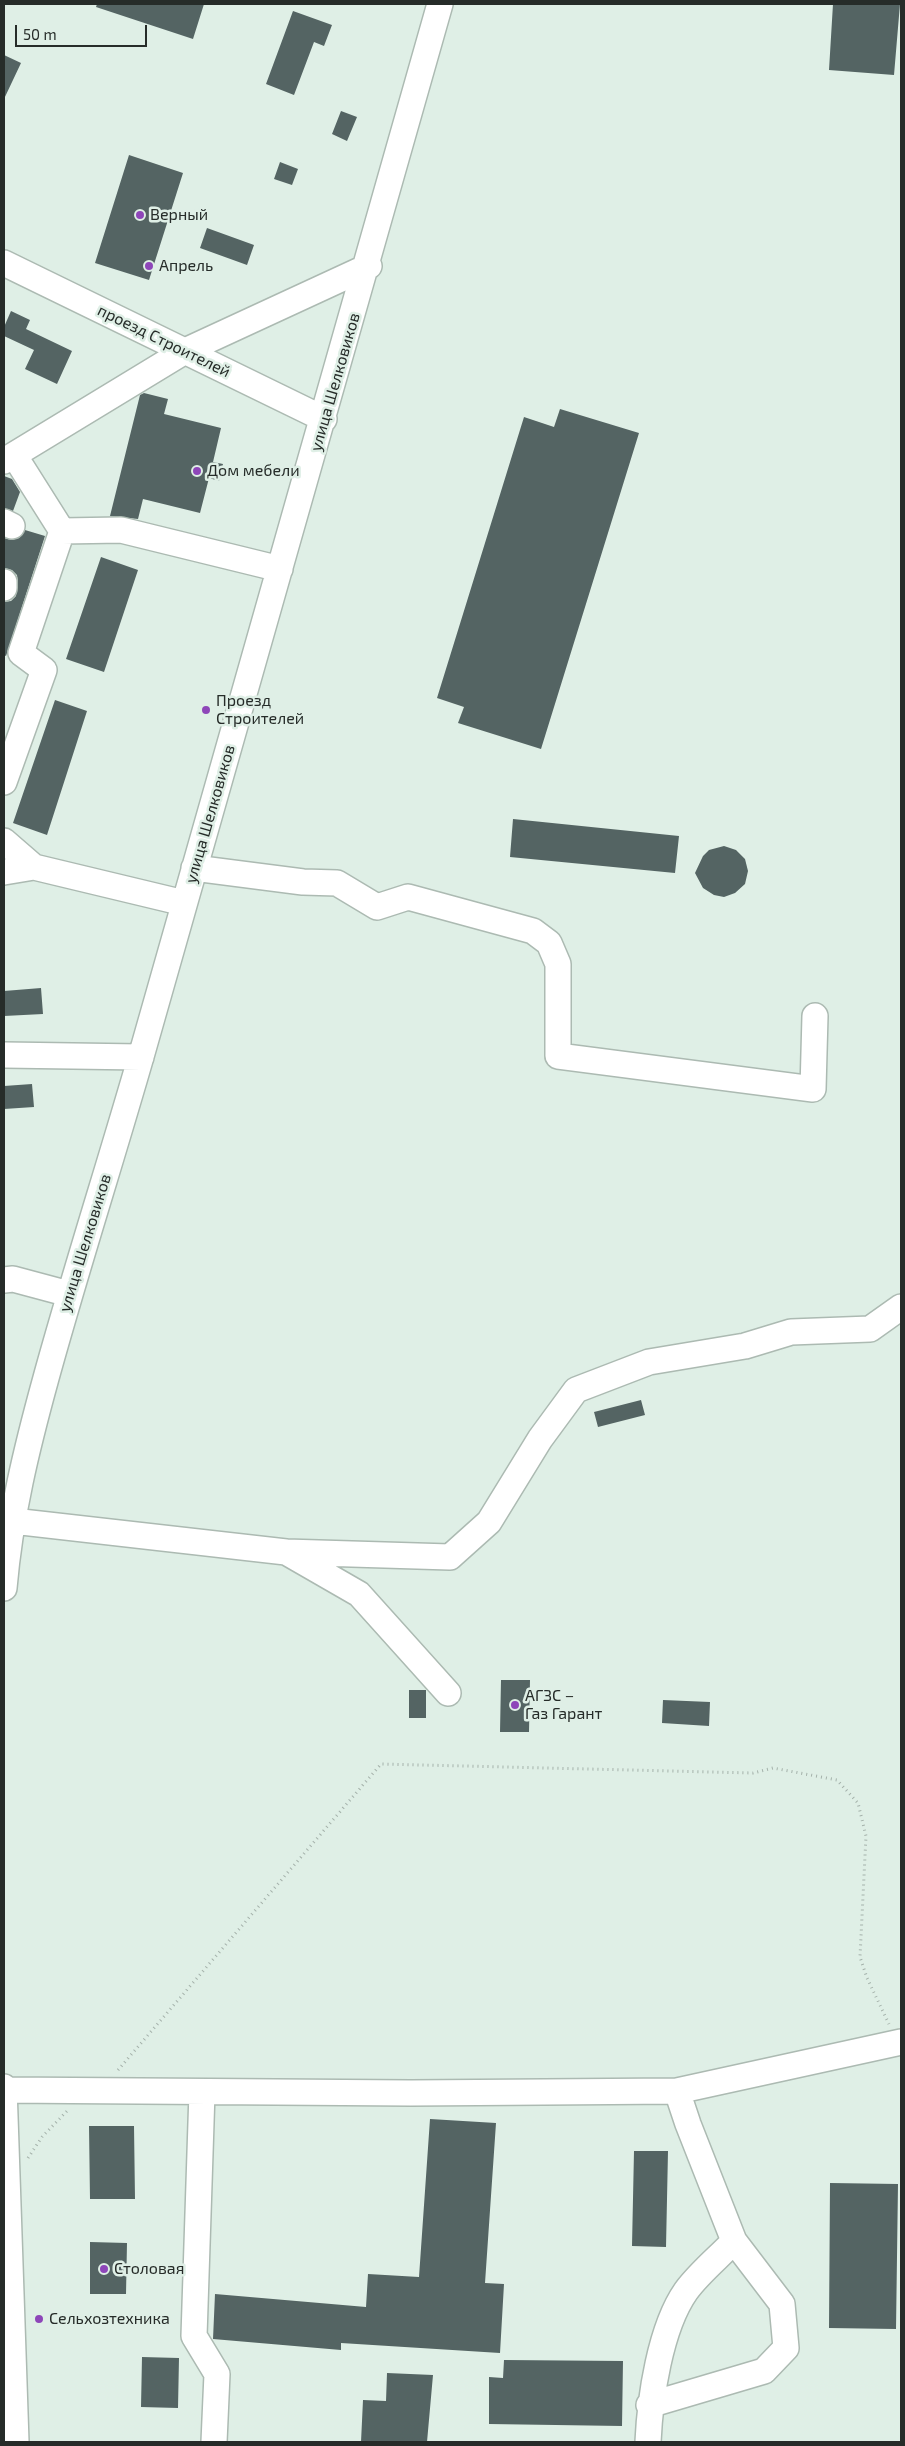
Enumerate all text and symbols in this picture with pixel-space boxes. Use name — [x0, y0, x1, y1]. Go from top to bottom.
scale bar — [18, 15, 150, 47]
text: 50 m — [23, 25, 57, 43]
place label: Верный — [150, 205, 208, 225]
marker: Верный — [134, 209, 146, 221]
place label: Апрель — [159, 256, 213, 276]
marker: Апрель — [143, 260, 155, 272]
street label: проезд Строителей — [94, 301, 234, 381]
street label: улица Шелковиков — [306, 311, 364, 453]
place label: Дом мебели — [207, 461, 300, 481]
marker: Дом мебели — [191, 465, 203, 477]
place label: Проезд Строителей — [216, 691, 304, 729]
marker: Проезд Строителей — [200, 704, 212, 716]
street label: улица Шелковиков — [181, 743, 239, 885]
street label: улица Шелковиков — [55, 1172, 115, 1314]
place label: АГЗС – Газ Гарант — [525, 1686, 602, 1724]
marker: АГЗС – Газ Гарант — [509, 1699, 521, 1711]
place label: Столовая — [114, 2259, 184, 2279]
marker: Столовая — [98, 2263, 110, 2275]
place label: Сельхозтехника — [49, 2309, 170, 2329]
marker: Сельхозтехника — [33, 2313, 45, 2325]

